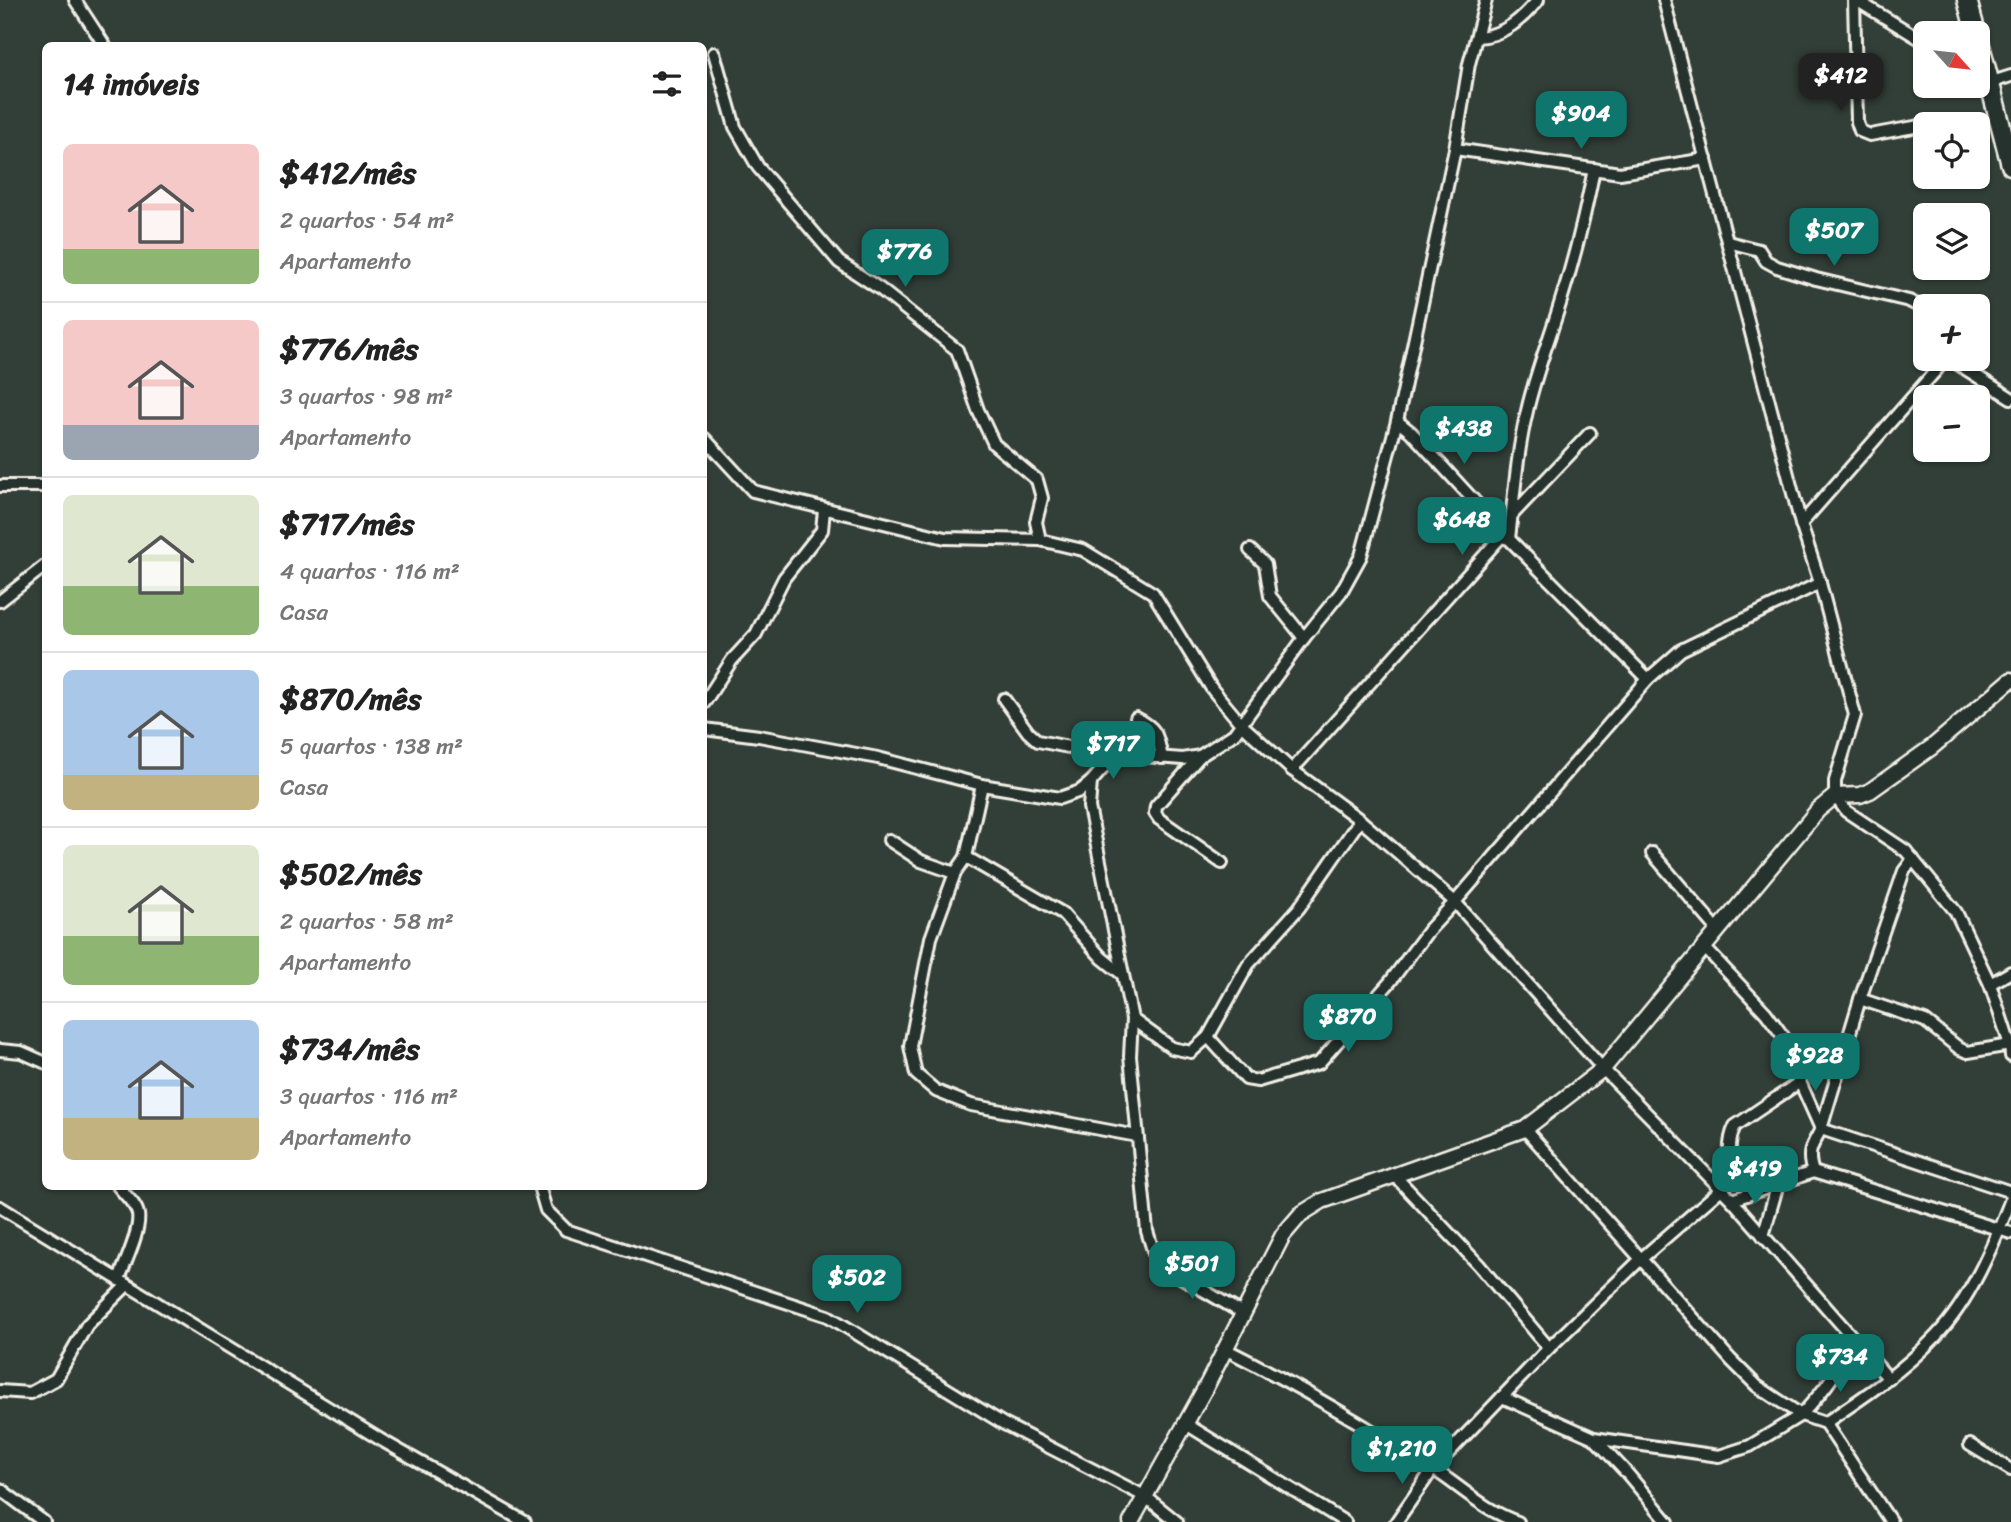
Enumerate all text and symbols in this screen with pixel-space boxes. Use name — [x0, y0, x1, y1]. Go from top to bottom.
north arrow — [1913, 21, 1990, 98]
map controls — [1913, 21, 1990, 462]
pin: $412 — [1800, 54, 1882, 113]
text: $412 — [1815, 55, 1868, 96]
text: 14 imóveis — [63, 57, 199, 111]
icon: filters — [648, 65, 686, 103]
pin: $904 — [1540, 92, 1622, 151]
text: $904 — [1552, 93, 1610, 134]
button: locate — [1913, 112, 1990, 189]
text: $412/mês — [280, 146, 416, 200]
icon: home — [119, 172, 203, 256]
text: 2 quartos · 54 m² — [280, 200, 454, 241]
button: layers — [1913, 203, 1990, 280]
pin: $507 — [1793, 208, 1875, 268]
text: $507 — [1805, 210, 1863, 251]
pin: $776 — [864, 230, 946, 289]
text: $776 — [878, 231, 932, 272]
text: Apartamento — [280, 241, 411, 282]
button: + — [1913, 294, 1990, 371]
text: $776/mês — [280, 322, 419, 376]
icon: home — [119, 348, 203, 432]
text: 3 quartos · 98 m² — [280, 376, 453, 417]
button: − — [1913, 385, 1990, 462]
pin: $438 — [1423, 406, 1505, 466]
text: $438 — [1436, 408, 1492, 449]
text: Apartamento — [280, 417, 411, 458]
text: $717/mês — [280, 497, 414, 551]
pin: $648 — [1421, 498, 1503, 557]
text: $648 — [1434, 499, 1490, 540]
icon: home — [119, 523, 203, 607]
text: 4 quartos · 116 m² — [280, 551, 460, 592]
text: Casa — [280, 592, 328, 633]
text: $870/mês — [280, 672, 422, 726]
icon: home — [119, 698, 203, 782]
pin: $717 — [1072, 722, 1154, 781]
text: $717 — [1087, 723, 1139, 764]
text: 5 quartos · 138 m² — [280, 726, 463, 767]
text: Casa — [280, 767, 328, 808]
text: $502/mês — [280, 847, 422, 901]
icon: home — [119, 873, 203, 957]
text: 2 quartos · 58 m² — [280, 901, 454, 942]
text: Apartamento — [280, 942, 411, 983]
pin: $870 — [1307, 995, 1389, 1054]
text: $870 — [1319, 996, 1377, 1037]
text: $734/mês — [280, 1022, 420, 1076]
pin: $928 — [1774, 1034, 1856, 1093]
text: $928 — [1787, 1035, 1843, 1076]
icon: home — [119, 1048, 203, 1132]
text: 3 quartos · 116 m² — [280, 1076, 458, 1117]
text: Apartamento — [280, 1117, 411, 1158]
pin: $419 — [1714, 1146, 1796, 1206]
text: $419 — [1728, 1148, 1782, 1189]
pin: $501 — [1151, 1242, 1233, 1301]
text: $501 — [1165, 1243, 1219, 1284]
pin: $502 — [816, 1256, 898, 1315]
text: $502 — [828, 1257, 886, 1298]
pin: $734 — [1799, 1334, 1881, 1394]
text: $734 — [1812, 1336, 1868, 1377]
pin: $1,210 — [1345, 1426, 1459, 1486]
text: $1,210 — [1367, 1428, 1437, 1469]

